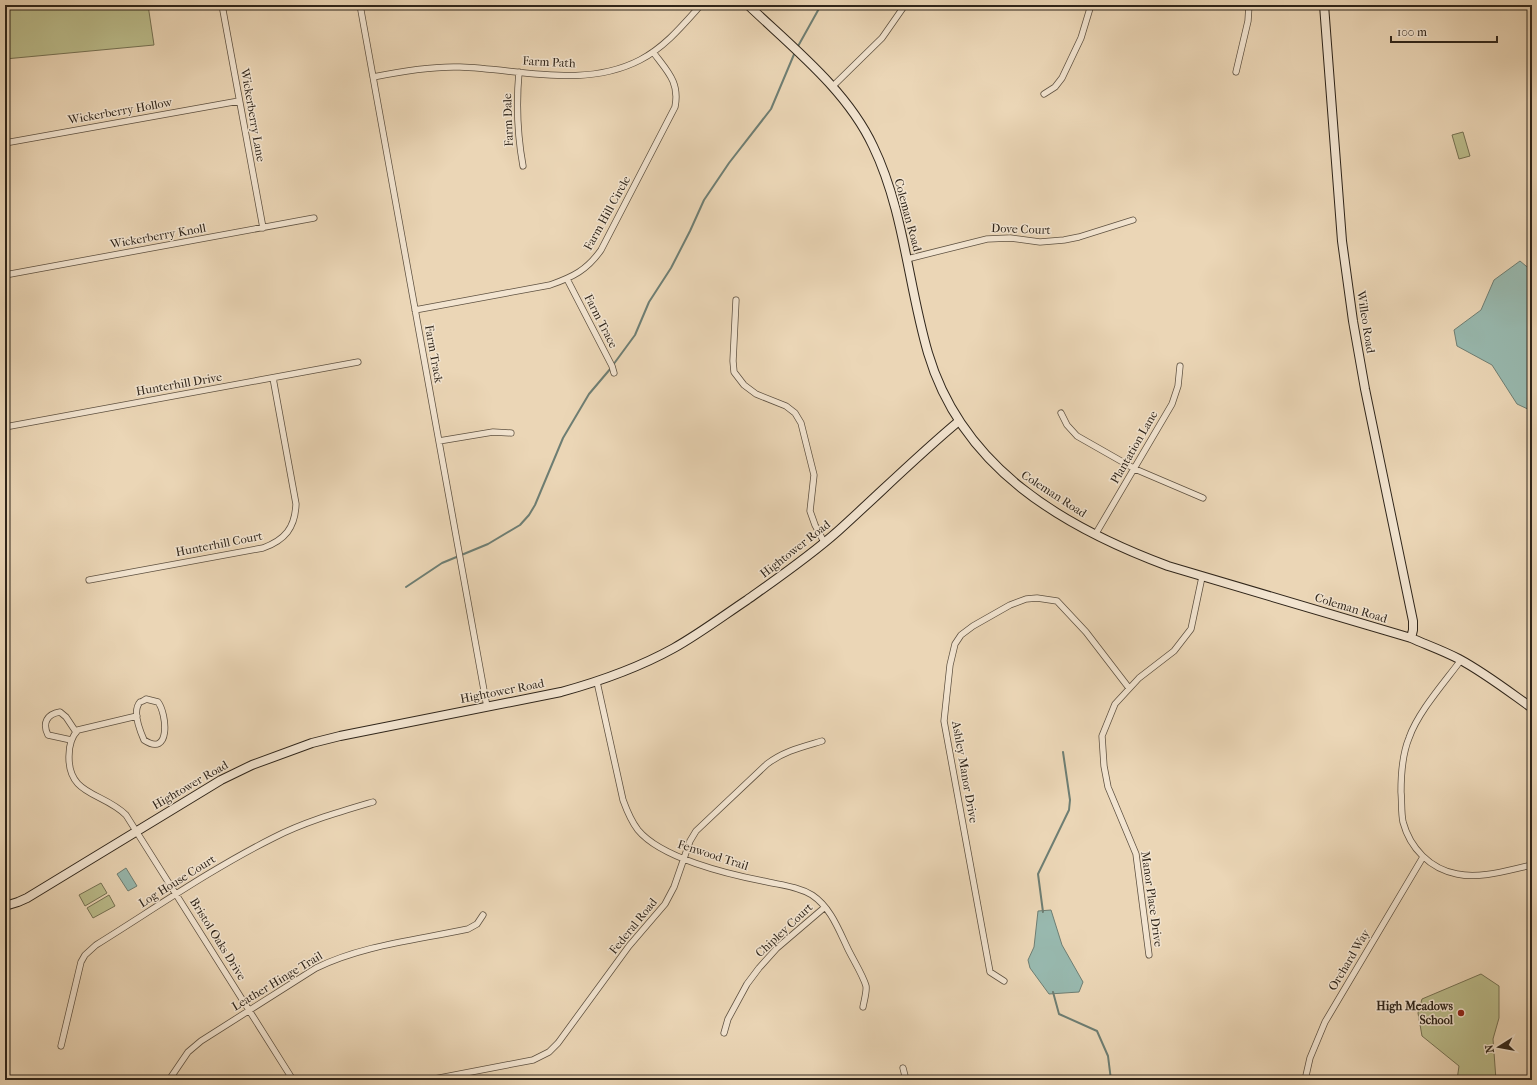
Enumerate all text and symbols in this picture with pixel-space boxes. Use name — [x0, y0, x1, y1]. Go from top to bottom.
scale bar — [1391, 18, 1497, 44]
text: 100 m — [1397, 25, 1427, 39]
street label: Farm Path — [522, 54, 576, 70]
street label: Wickerberry Lane — [238, 66, 268, 163]
street label: Farm Dale — [500, 93, 516, 147]
street label: Wickerberry Hollow — [66, 95, 174, 127]
street label: Farm Hill Circle — [581, 173, 633, 253]
street label: Coleman Road — [892, 177, 925, 253]
street label: Wickerberry Knoll — [108, 221, 208, 251]
street label: Dove Court — [991, 221, 1052, 237]
street label: Willeo Road — [1354, 289, 1378, 355]
street label: Farm Trace — [581, 292, 621, 350]
street label: Farm Track — [422, 324, 446, 385]
street label: Hunterhill Drive — [135, 370, 223, 398]
street label: Plantation Lane — [1107, 408, 1161, 486]
street label: Coleman Road — [1019, 468, 1090, 521]
street label: Hightower Road — [757, 517, 833, 581]
street label: Hunterhill Court — [174, 529, 264, 559]
street label: Coleman Road — [1313, 590, 1389, 626]
street label: Hightower Road — [459, 676, 546, 706]
street label: Ashley Manor Drive — [949, 719, 981, 824]
street label: Hightower Road — [150, 757, 231, 812]
street label: Fenwood Trail — [676, 837, 751, 873]
street label: Manor Place Drive — [1138, 850, 1166, 948]
street label: Log House Court — [136, 851, 219, 910]
street label: Bristol Oaks Drive — [187, 895, 249, 983]
street label: Federal Road — [606, 895, 660, 957]
street label: Chipley Court — [753, 900, 816, 960]
street label: Orchard Way — [1325, 926, 1373, 993]
street label: Leather Hinge Trail — [229, 948, 325, 1014]
place label: High Meadows School — [1376, 999, 1454, 1027]
marker: High Meadows School — [1456, 1008, 1466, 1018]
north arrow — [1479, 1027, 1519, 1067]
text: N — [1482, 1043, 1497, 1054]

